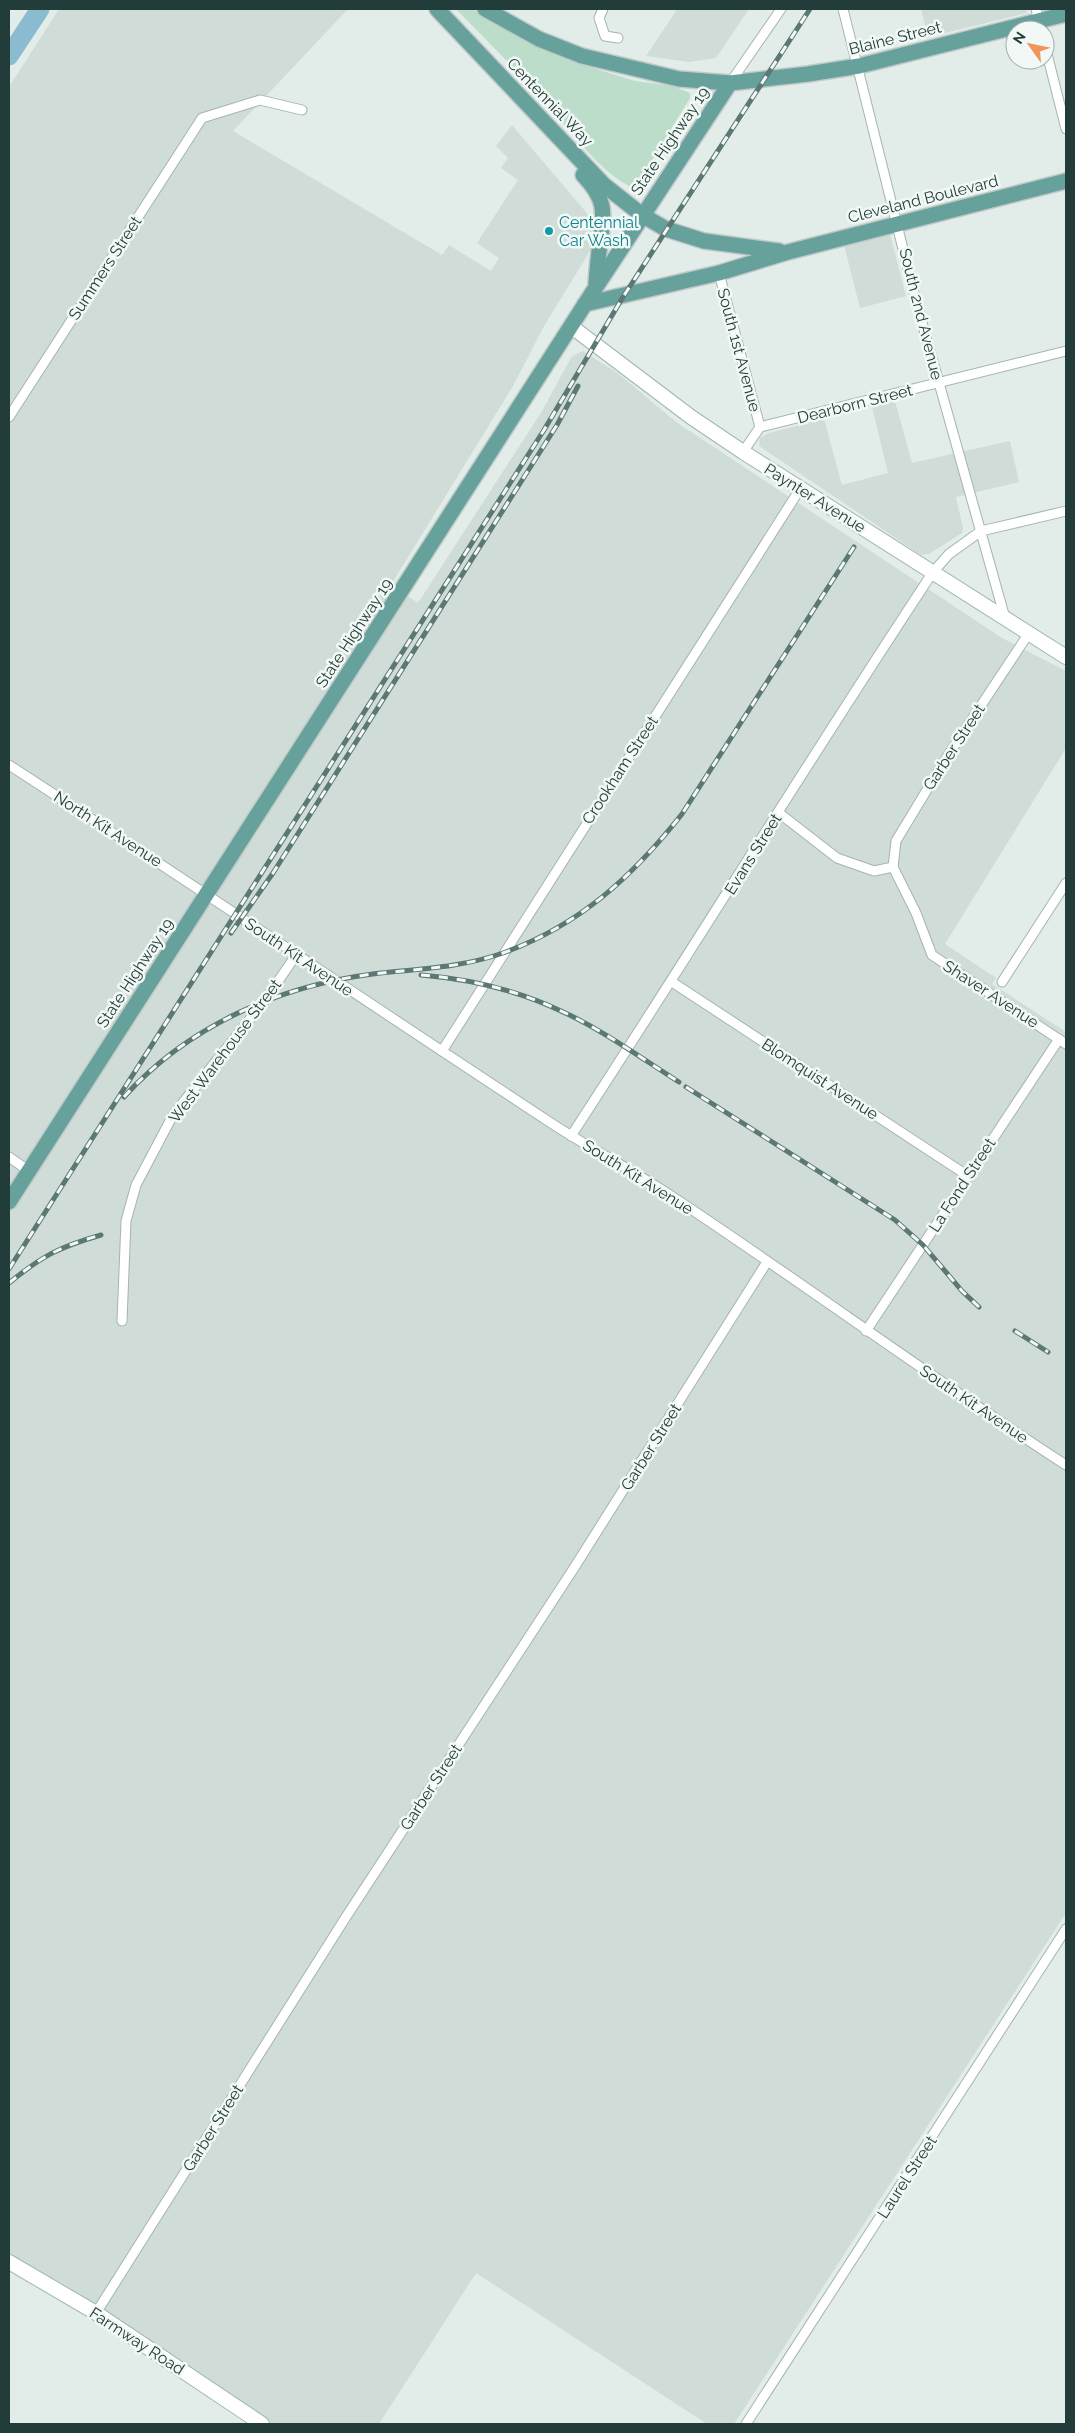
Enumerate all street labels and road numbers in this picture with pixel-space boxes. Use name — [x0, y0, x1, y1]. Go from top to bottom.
street label: Blaine Street — [847, 17, 944, 59]
street label: Centennial Way — [503, 54, 597, 150]
street label: State Highway 19 — [627, 83, 713, 199]
street label: Cleveland Boulevard — [846, 171, 1000, 227]
street label: Summers Street — [64, 212, 146, 323]
street label: South 2nd Avenue — [895, 246, 947, 382]
street label: South 1st Avenue — [713, 286, 765, 414]
street label: Dearborn Street — [795, 380, 915, 427]
street label: Paynter Avenue — [761, 459, 869, 537]
street label: State Highway 19 — [312, 575, 396, 691]
street label: Garber Street — [919, 700, 989, 794]
street label: Crookham Street — [578, 712, 662, 828]
street label: North Kit Avenue — [50, 787, 166, 871]
street label: Evans Street — [721, 809, 786, 898]
street label: South Kit Avenue — [241, 914, 357, 1000]
street label: State Highway 19 — [93, 915, 177, 1031]
street label: Shaver Avenue — [940, 956, 1042, 1032]
street label: West Warehouse Street — [165, 975, 286, 1127]
street label: Blomquist Avenue — [758, 1034, 882, 1124]
street label: La Fond Street — [925, 1134, 1000, 1236]
street label: South Kit Avenue — [579, 1135, 697, 1219]
street label: South Kit Avenue — [916, 1361, 1032, 1447]
street label: Garber Street — [617, 1400, 686, 1494]
street label: Garber Street — [396, 1740, 466, 1834]
street label: Garber Street — [179, 2081, 248, 2175]
street label: Laurel Street — [873, 2132, 941, 2222]
street label: Farmway Road — [86, 2303, 188, 2379]

